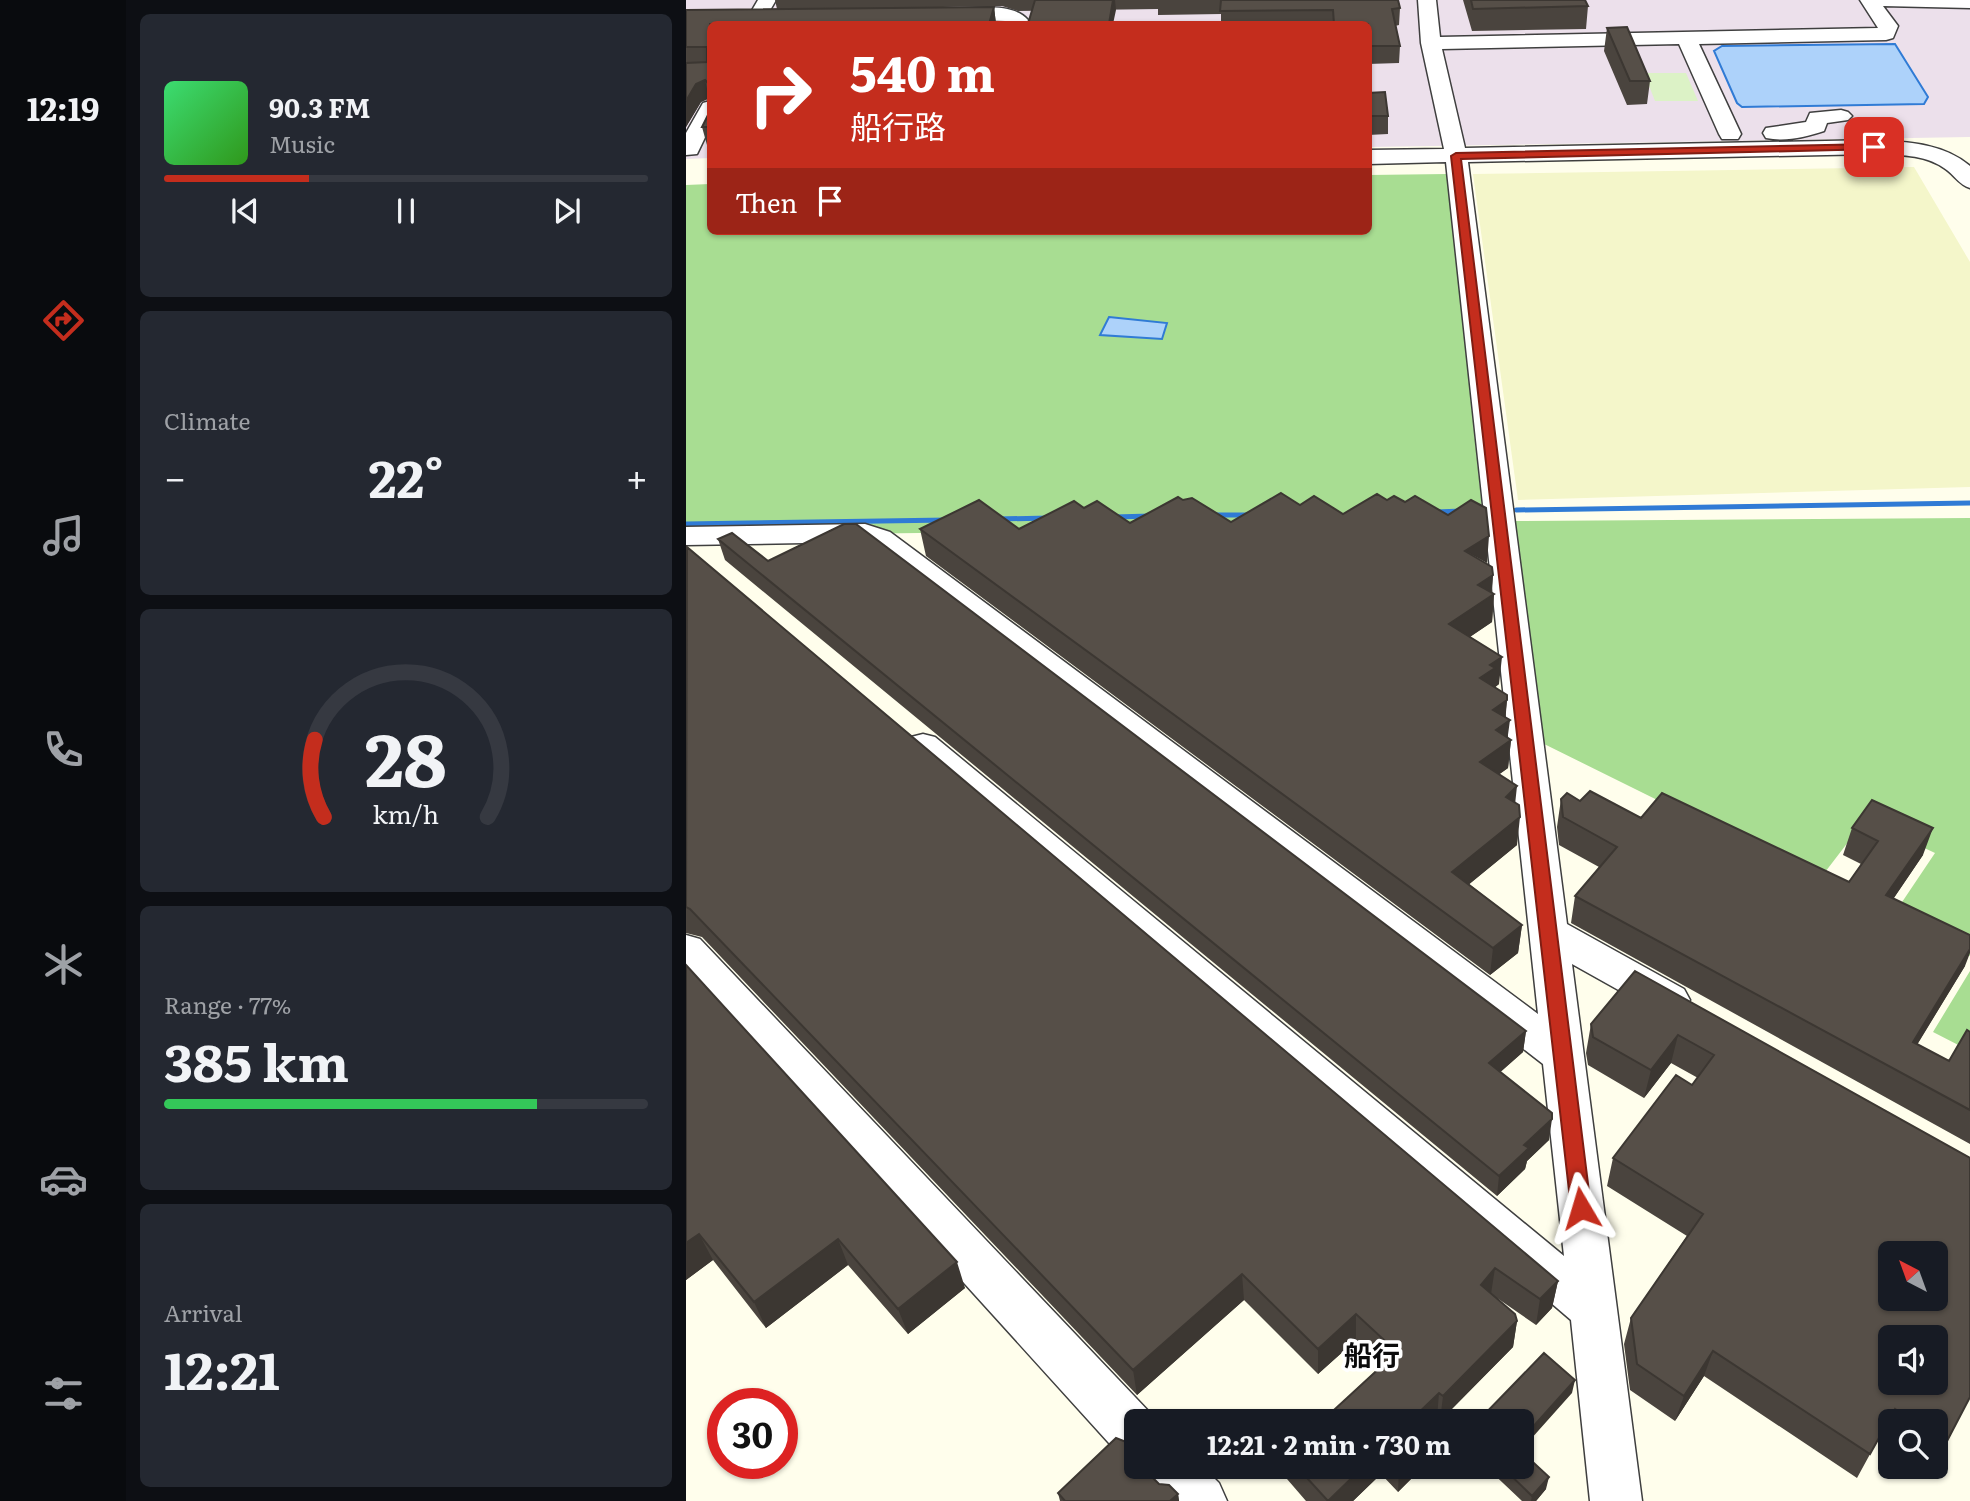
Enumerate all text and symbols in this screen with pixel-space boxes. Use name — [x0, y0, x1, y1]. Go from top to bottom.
text: 540 m — [850, 34, 995, 107]
icon: right — [735, 49, 826, 140]
text: 12:19 — [27, 83, 99, 131]
text: 90.3 FM — [269, 87, 370, 126]
text: 船行路 — [850, 101, 946, 149]
pin — [1844, 117, 1904, 177]
text: Music — [269, 126, 335, 160]
icon: arrive — [1855, 128, 1893, 166]
text: Then — [735, 182, 797, 221]
icon: arrive — [811, 182, 849, 220]
icon: previous — [226, 192, 264, 230]
icon: pause — [387, 192, 425, 230]
icon: next — [548, 192, 586, 230]
icon: directions — [39, 296, 88, 345]
text: Climate — [164, 403, 250, 437]
text: 22° — [368, 437, 444, 514]
text: − — [164, 447, 186, 504]
text: + — [626, 447, 648, 504]
icon: music — [39, 511, 88, 560]
text: 28 — [365, 701, 447, 809]
icon: phone — [39, 725, 88, 774]
text: km/h — [373, 794, 439, 831]
icon: climate — [39, 940, 88, 989]
text: Range · 77% — [164, 987, 291, 1021]
text: 385 km — [164, 1021, 349, 1098]
icon: car — [39, 1155, 88, 1204]
position arrow — [1544, 1171, 1618, 1245]
north arrow — [1878, 1241, 1948, 1311]
map controls — [1878, 1241, 1948, 1479]
text: Arrival — [164, 1295, 243, 1329]
button: sound — [1878, 1325, 1948, 1395]
text: 12:21 — [164, 1329, 280, 1406]
district label: 船行 — [1344, 1333, 1400, 1375]
icon: filters — [39, 1369, 88, 1418]
speed limit sign: 30 — [707, 1388, 798, 1479]
button: search — [1878, 1409, 1948, 1479]
text: 12:21 · 2 min · 730 m — [1207, 1424, 1451, 1463]

